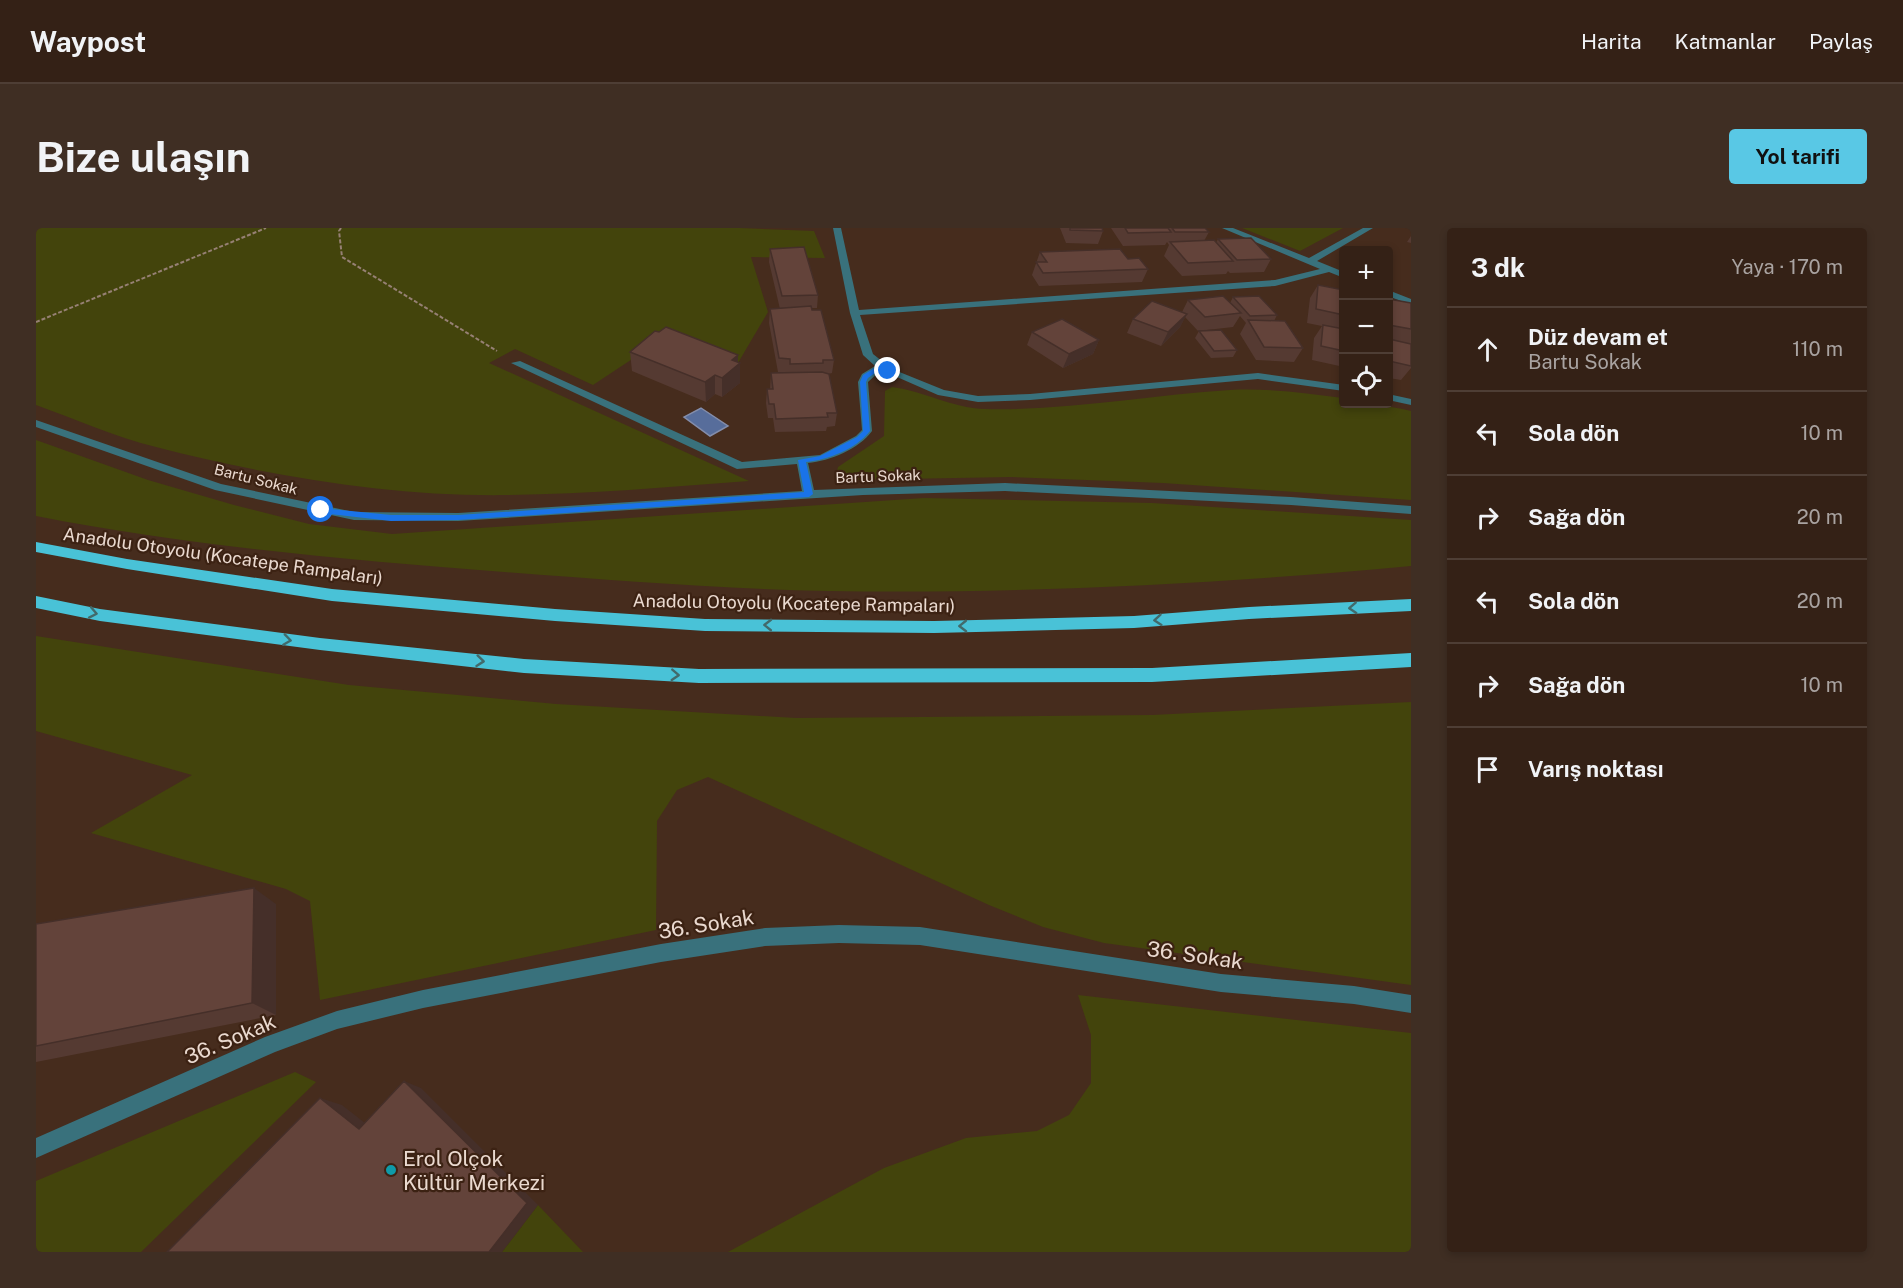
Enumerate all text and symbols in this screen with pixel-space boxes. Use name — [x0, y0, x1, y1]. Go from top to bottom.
text: Waypost — [30, 25, 146, 58]
text: Harita — [1581, 29, 1642, 54]
text: Katmanlar — [1675, 29, 1776, 54]
text: Paylaş — [1809, 29, 1873, 54]
button: Yol tarifi — [1729, 129, 1867, 184]
text: Bize ulaşın — [36, 132, 251, 181]
map controls — [1339, 246, 1393, 408]
button: + — [1339, 246, 1393, 300]
text: 3 dk — [1471, 252, 1525, 283]
text: Yaya · 170 m — [1732, 255, 1843, 279]
button: − — [1339, 300, 1393, 354]
text: Düz devam et — [1528, 324, 1668, 350]
icon: ahead — [1471, 333, 1504, 366]
text: 110 m — [1792, 337, 1843, 361]
text: Bartu Sokak — [1528, 350, 1642, 374]
button: locate — [1339, 354, 1393, 408]
route end — [874, 357, 900, 383]
icon: left — [1471, 417, 1504, 450]
text: Sola dön — [1528, 420, 1619, 446]
text: 10 m — [1800, 421, 1843, 445]
street label: Bartu Sokak — [212, 460, 300, 498]
street label: Bartu Sokak — [835, 466, 921, 486]
route start — [307, 496, 333, 522]
icon: right — [1471, 501, 1504, 534]
text: Sağa dön — [1528, 504, 1625, 530]
text: 20 m — [1797, 505, 1843, 529]
street label: Anadolu Otoyolu (Kocatepe Rampaları) — [62, 523, 384, 589]
icon: left — [1471, 585, 1504, 618]
text: Sola dön — [1528, 588, 1619, 614]
text: 20 m — [1797, 589, 1843, 613]
street label: Anadolu Otoyolu (Kocatepe Rampaları) — [633, 590, 955, 616]
one-way arrow — [1348, 601, 1357, 614]
one-way arrow — [88, 606, 98, 619]
one-way arrow — [1153, 613, 1163, 626]
one-way arrow — [764, 619, 773, 632]
one-way arrow — [959, 620, 968, 633]
one-way arrow — [282, 633, 291, 645]
one-way arrow — [476, 654, 485, 667]
one-way arrow — [670, 668, 679, 681]
icon: right — [1471, 669, 1504, 702]
text: Sağa dön — [1528, 672, 1625, 698]
text: 10 m — [1800, 673, 1843, 697]
icon: arrive — [1471, 753, 1504, 786]
text: Varış noktası — [1528, 756, 1663, 782]
street label: 36. Sokak — [656, 904, 756, 944]
street label: 36. Sokak — [1145, 936, 1245, 974]
street label: 36. Sokak — [181, 1009, 280, 1069]
place label: Erol Olçok Kültür Merkezi — [403, 1146, 545, 1195]
marker: Erol Olçok Kültür Merkezi — [384, 1163, 398, 1177]

